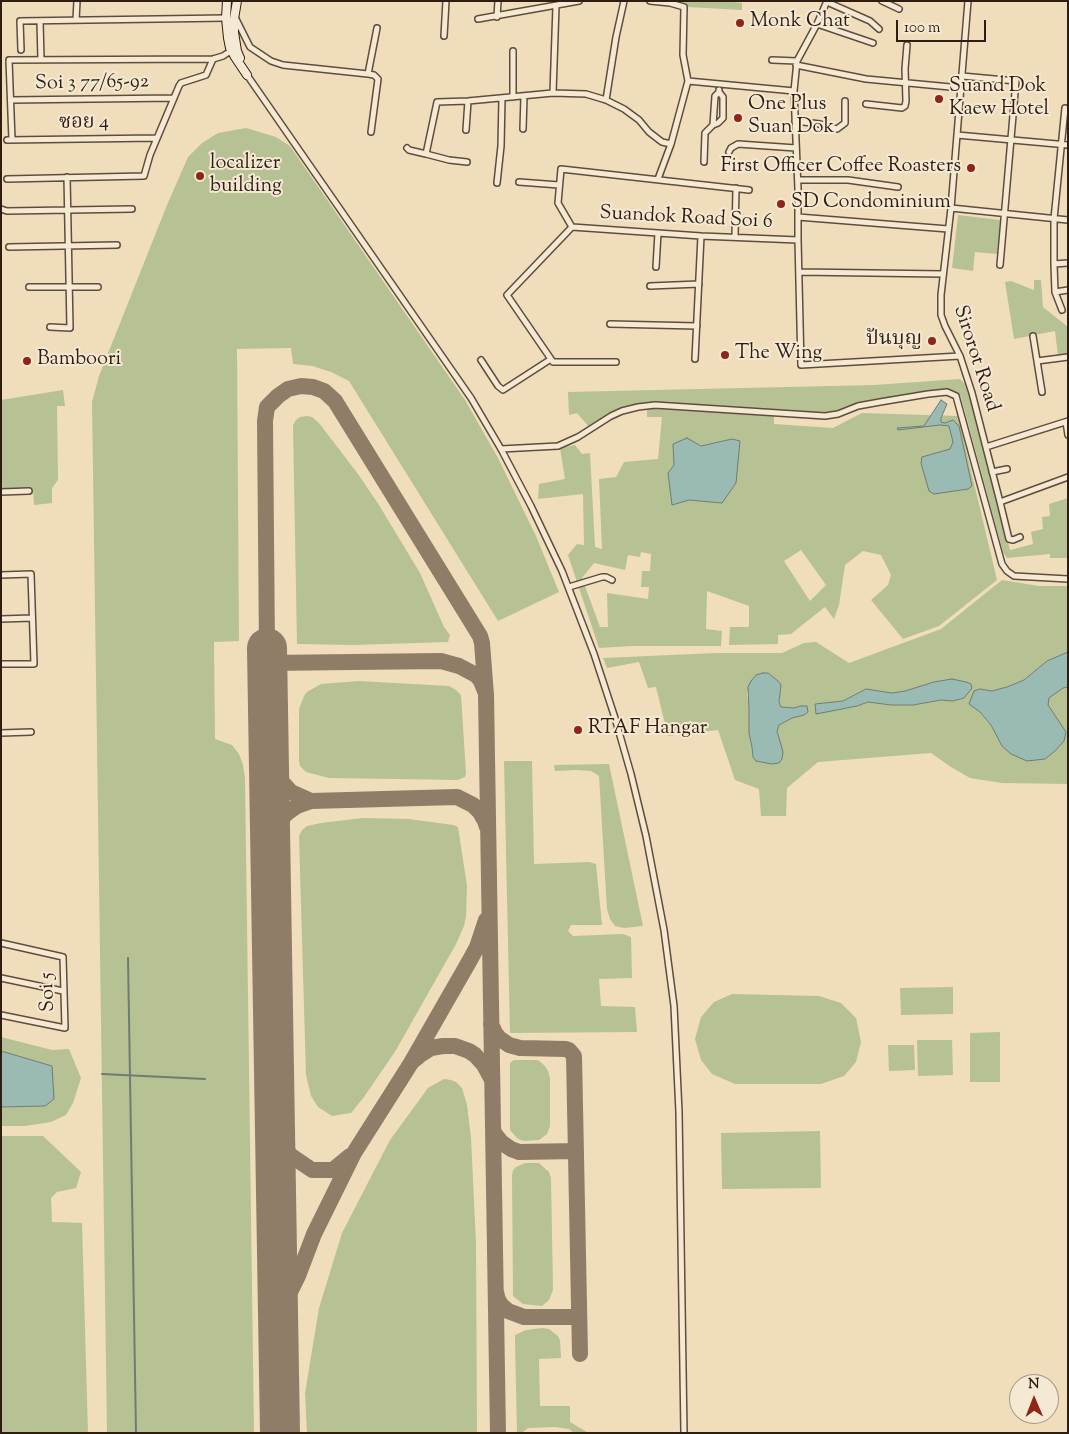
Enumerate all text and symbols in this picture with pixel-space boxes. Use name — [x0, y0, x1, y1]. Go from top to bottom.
scale bar — [899, 10, 989, 42]
place label: Monk Chat — [750, 11, 850, 35]
marker: Monk Chat — [734, 17, 746, 29]
text: 100 m — [904, 18, 940, 39]
street label: Soi 3 77/65-92 — [35, 71, 149, 97]
place label: Suand Dok Kaew Hotel — [949, 76, 1049, 123]
marker: Suand Dok Kaew Hotel — [933, 93, 945, 105]
place label: One Plus Suan Dok — [748, 94, 834, 141]
street label: ซอย 4 — [59, 112, 109, 136]
marker: One Plus Suan Dok — [732, 112, 744, 124]
place label: localizer building — [210, 153, 282, 200]
place label: First Officer Coffee Roasters — [720, 156, 961, 180]
marker: First Officer Coffee Roasters — [965, 162, 977, 174]
marker: localizer building — [194, 170, 206, 182]
place label: SD Condominium — [791, 192, 951, 216]
marker: SD Condominium — [775, 198, 787, 210]
street label: Suandok Road Soi 6 — [599, 202, 773, 236]
street label: Sirorot Road — [947, 303, 1003, 415]
place label: ปันบุญ — [866, 329, 922, 353]
marker: ปันบุญ — [926, 335, 938, 347]
place label: The Wing — [735, 343, 822, 367]
place label: Bamboori — [37, 349, 121, 373]
marker: The Wing — [719, 349, 731, 361]
marker: Bamboori — [21, 355, 33, 367]
place label: RTAF Hangar — [588, 718, 707, 742]
marker: RTAF Hangar — [572, 724, 584, 736]
street label: Soi 5 — [36, 972, 62, 1012]
north arrow — [1009, 1374, 1059, 1424]
text: N — [1028, 1375, 1040, 1395]

